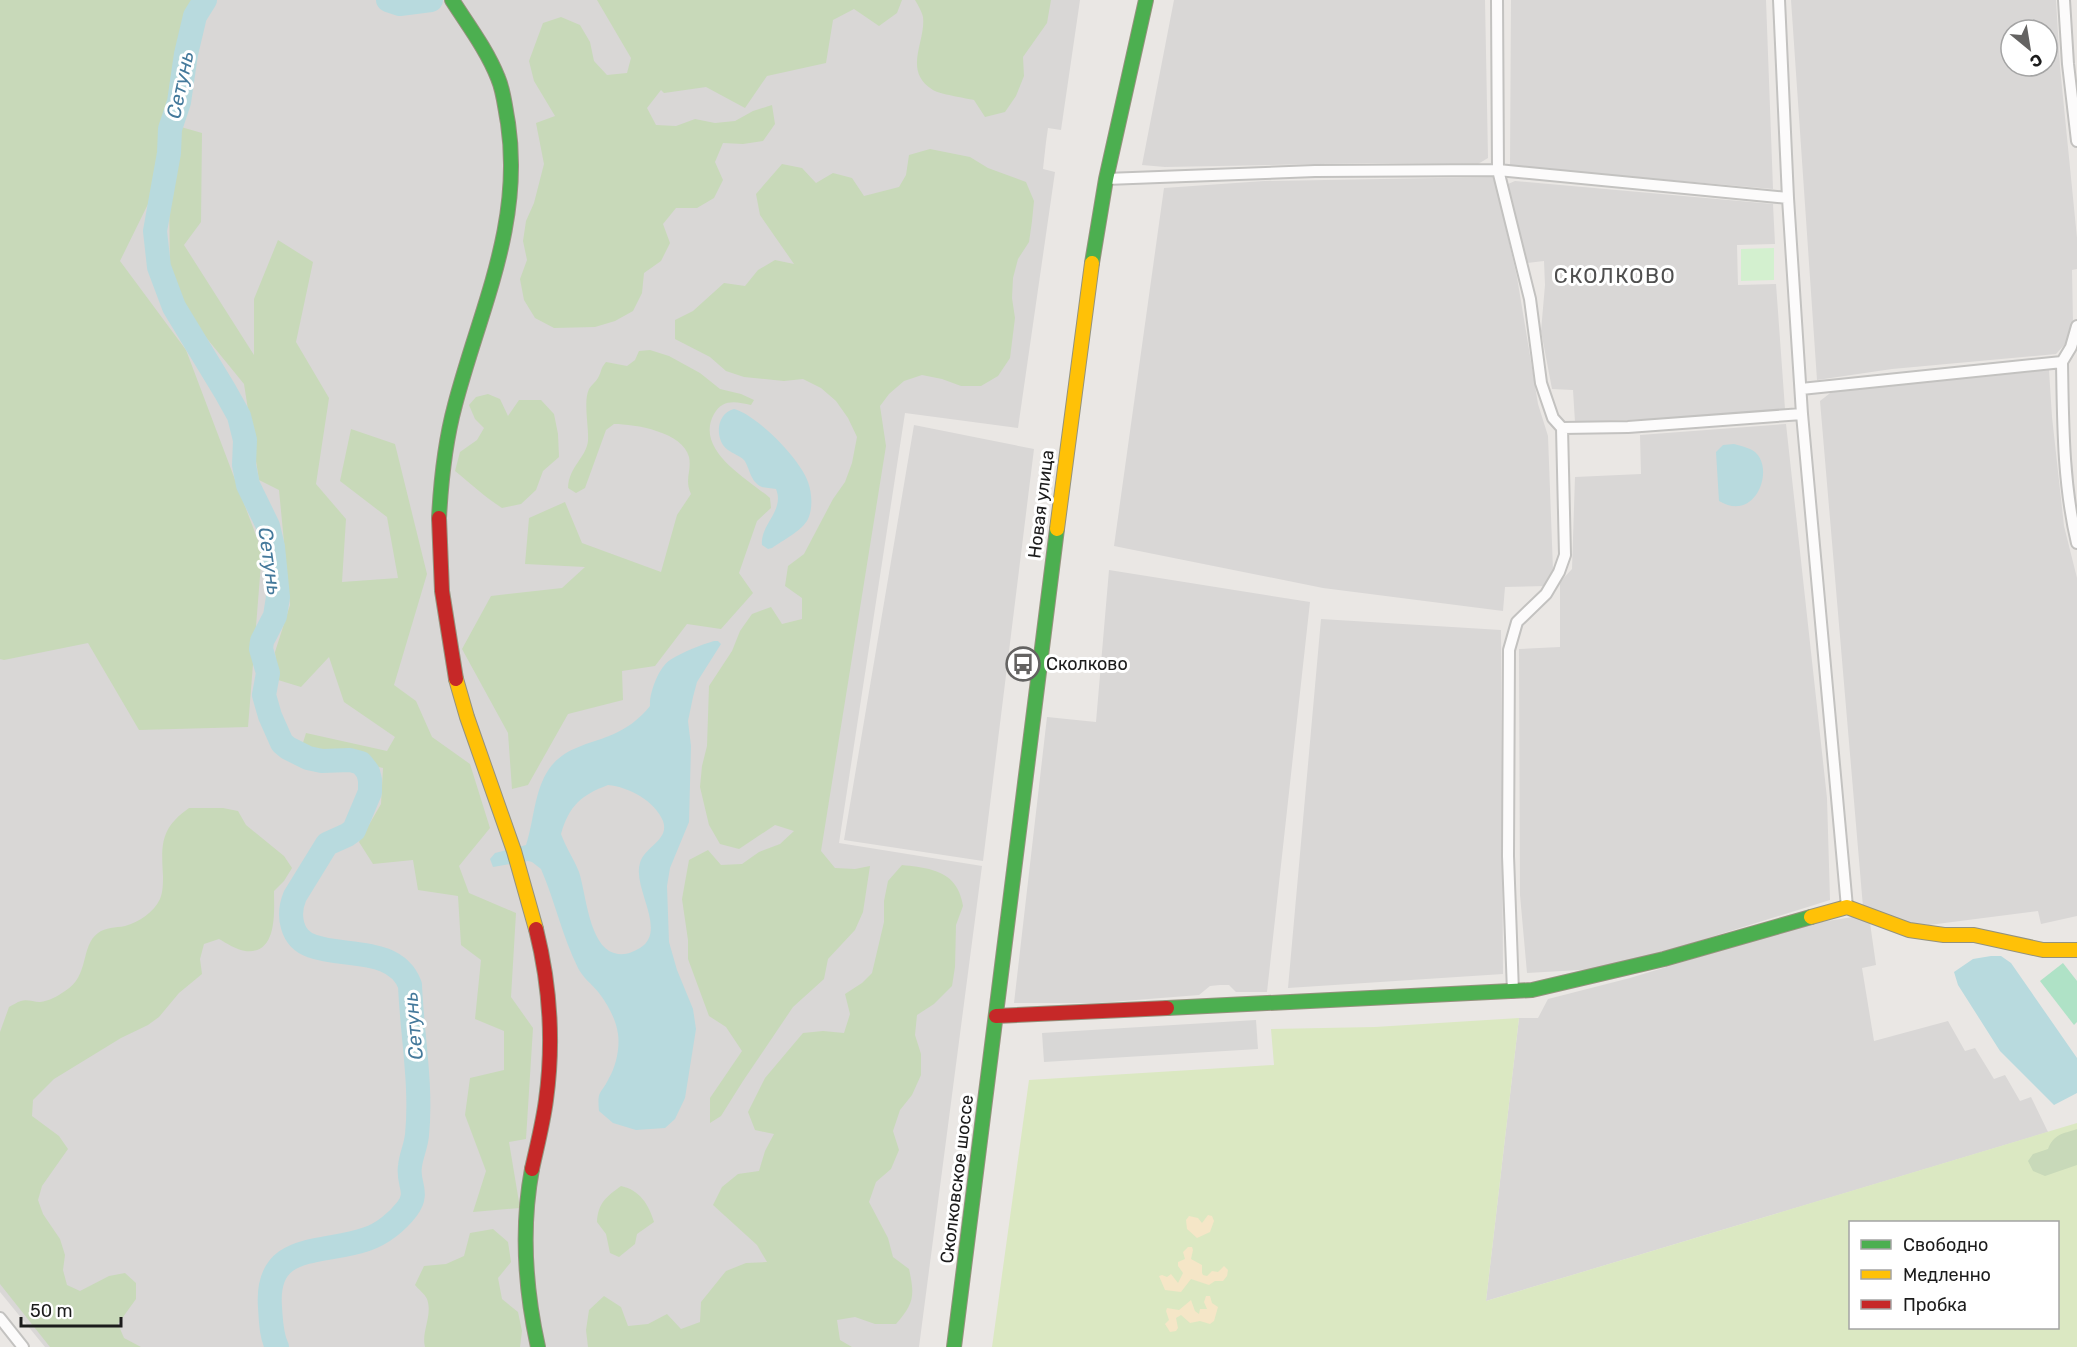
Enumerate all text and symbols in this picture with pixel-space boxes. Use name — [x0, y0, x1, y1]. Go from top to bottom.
north arrow — [1999, 18, 2059, 78]
water label: Сетунь — [161, 49, 199, 121]
text: С — [2027, 50, 2046, 72]
district label: СКОЛКОВО — [1554, 263, 1676, 288]
street label: Новая улица — [1023, 448, 1059, 560]
water label: Сетунь — [253, 526, 287, 596]
bus stop icon: Сколково — [1005, 646, 1041, 682]
place label: Сколково — [1046, 653, 1128, 675]
water label: Сетунь — [398, 991, 428, 1061]
street label: Сколковское шоссе — [936, 1093, 978, 1265]
legend — [1849, 1221, 2059, 1329]
text: Свободно — [1903, 1234, 1988, 1256]
text: Медленно — [1903, 1264, 1991, 1286]
scale bar — [21, 1290, 122, 1328]
text: Пробка — [1903, 1294, 1967, 1316]
text: 50 m — [30, 1300, 73, 1322]

